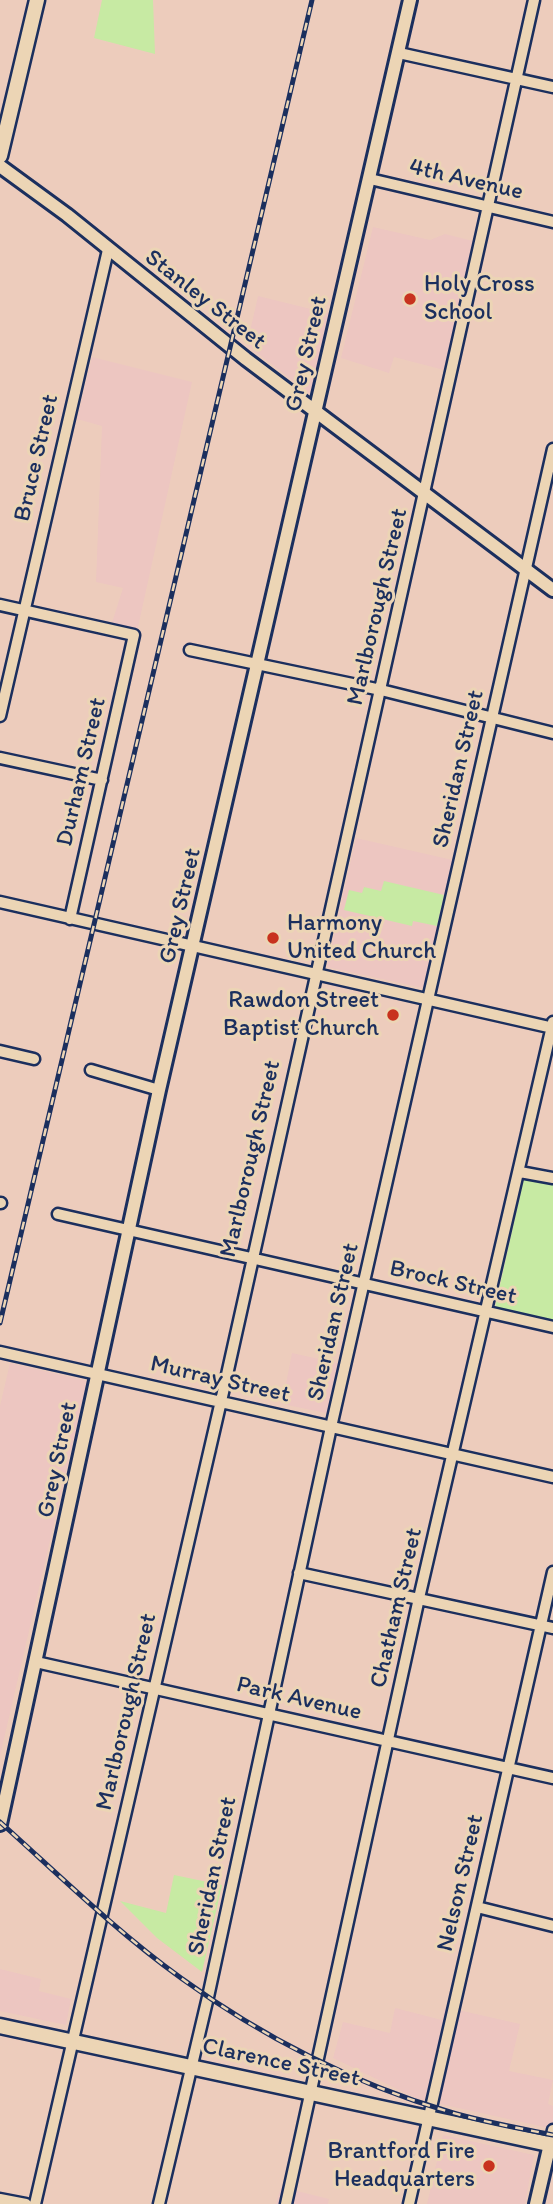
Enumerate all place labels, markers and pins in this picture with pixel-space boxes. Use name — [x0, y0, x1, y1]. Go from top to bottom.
place label: Holy Cross School — [424, 271, 535, 327]
marker: Holy Cross School — [402, 291, 418, 307]
place label: Harmony United Church — [287, 910, 436, 966]
marker: Harmony United Church — [265, 930, 281, 946]
place label: Rawdon Street Baptist Church — [223, 987, 379, 1043]
marker: Rawdon Street Baptist Church — [385, 1007, 401, 1023]
place label: Brantford Fire Headquarters — [327, 2138, 475, 2194]
marker: Brantford Fire Headquarters — [481, 2158, 497, 2174]

